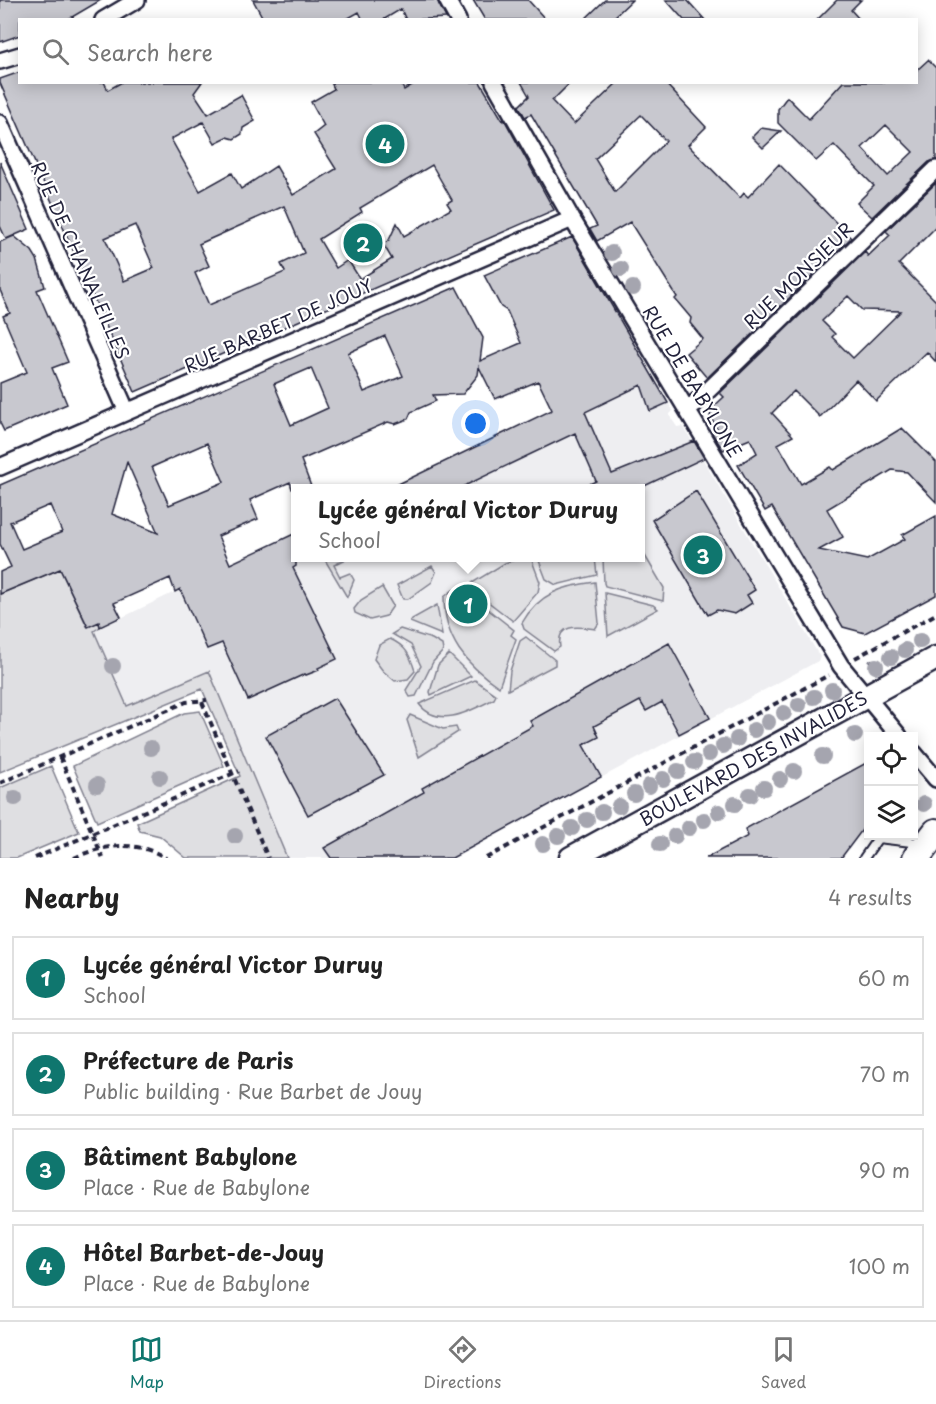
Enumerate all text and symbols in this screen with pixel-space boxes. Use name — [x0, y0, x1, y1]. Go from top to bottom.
search box — [18, 18, 918, 84]
icon: search — [39, 35, 72, 68]
text: Search here — [87, 35, 213, 68]
pin: 4 — [366, 122, 404, 166]
street label: RUE DE CHANALEILLES — [25, 157, 137, 363]
street label: RUE MONSIEUR — [737, 215, 859, 335]
pin: 2 — [344, 220, 382, 266]
street label: RUE BARBET DE JOUY — [179, 271, 377, 379]
street label: RUE DE BABYLONE — [637, 300, 749, 462]
your location — [461, 409, 490, 438]
popup — [291, 484, 645, 562]
text: Lycée général Victor Duruy — [318, 492, 618, 525]
text: School — [318, 525, 381, 555]
pin: 3 — [684, 532, 722, 578]
pin: 1 — [448, 582, 488, 626]
street label: BOULEVARD DES INVALIDES — [634, 684, 872, 832]
map controls — [864, 732, 918, 840]
button: locate — [864, 732, 918, 786]
button: layers — [864, 786, 918, 840]
text: Nearby — [24, 878, 119, 917]
text: 4 results — [828, 882, 912, 912]
text: Lycée général Victor Duruy — [83, 947, 383, 980]
text: 1 — [41, 963, 50, 993]
text: 60 m — [858, 963, 910, 993]
text: School — [83, 980, 146, 1010]
text: Préfecture de Paris — [83, 1043, 293, 1076]
text: 2 — [38, 1059, 53, 1089]
text: 70 m — [860, 1059, 910, 1089]
text: Public building · Rue Barbet de Jouy — [83, 1076, 422, 1106]
text: Bâtiment Babylone — [83, 1139, 297, 1172]
text: 3 — [39, 1155, 52, 1185]
text: 90 m — [859, 1155, 910, 1185]
text: Place · Rue de Babylone — [83, 1172, 310, 1202]
text: Hôtel Barbet-de-Jouy — [83, 1235, 324, 1268]
text: 4 — [39, 1251, 52, 1281]
text: 100 m — [849, 1251, 910, 1281]
text: Place · Rue de Babylone — [83, 1268, 310, 1298]
tab: Map — [130, 1333, 164, 1393]
tab: Directions — [423, 1333, 501, 1393]
tab: Saved — [761, 1333, 806, 1393]

